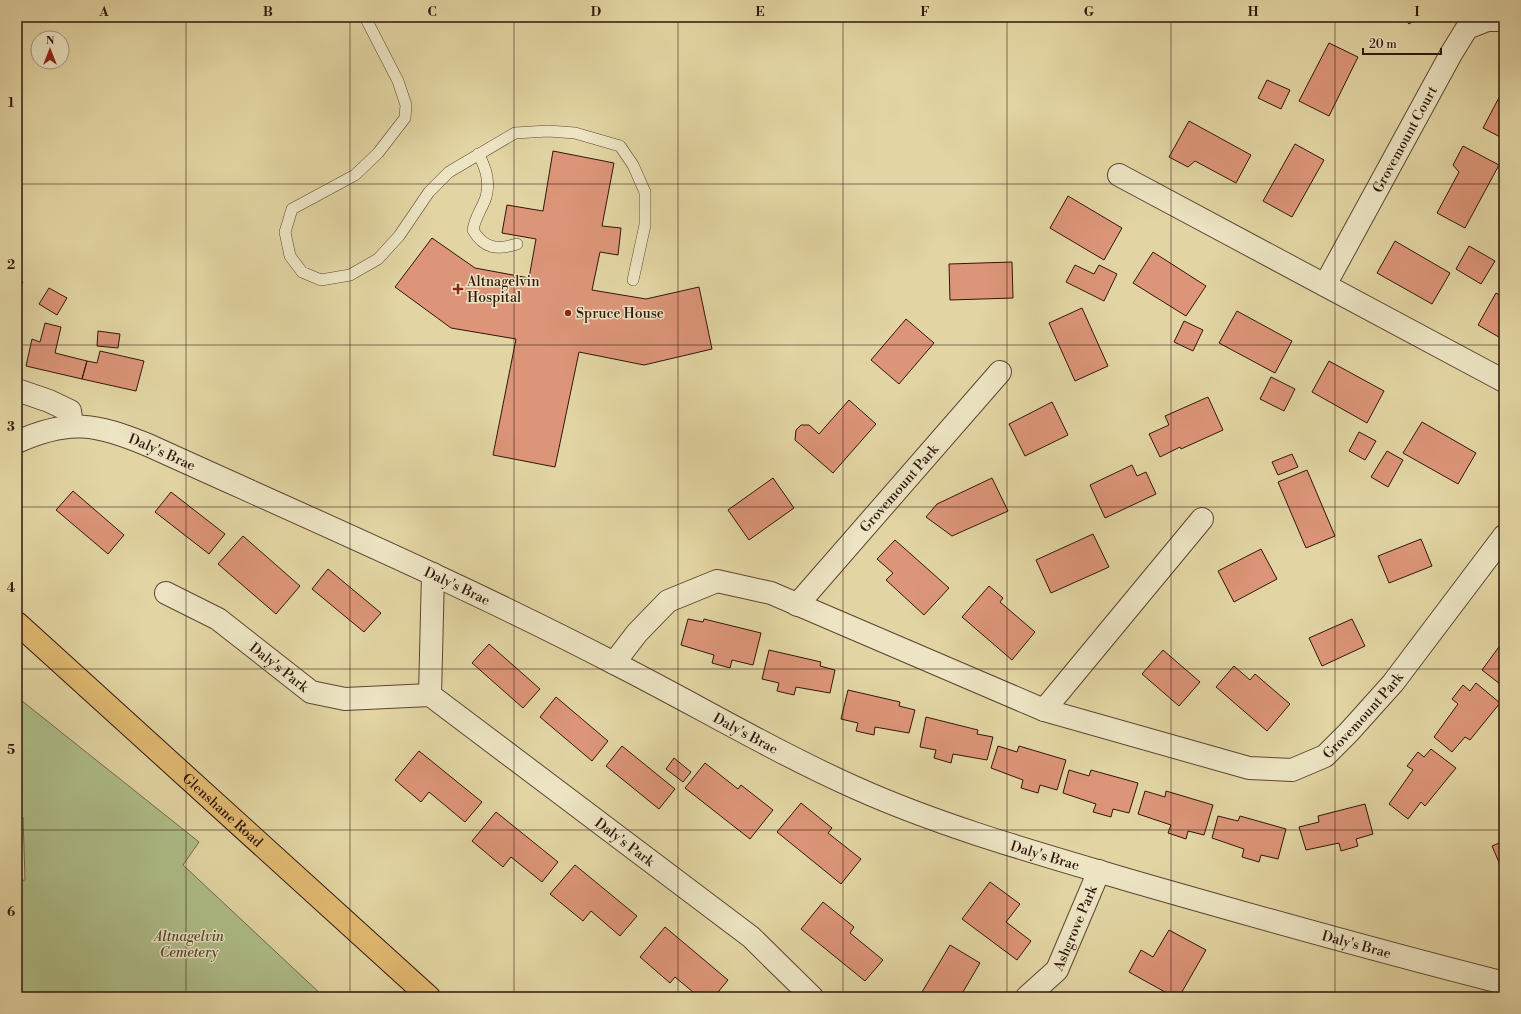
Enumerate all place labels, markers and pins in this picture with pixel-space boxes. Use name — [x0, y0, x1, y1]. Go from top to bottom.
place label: Altnagelvin Hospital — [466, 273, 540, 307]
marker: Altnagelvin Hospital — [452, 283, 464, 295]
place label: Spruce House — [576, 305, 664, 323]
marker: Spruce House — [563, 308, 573, 318]

